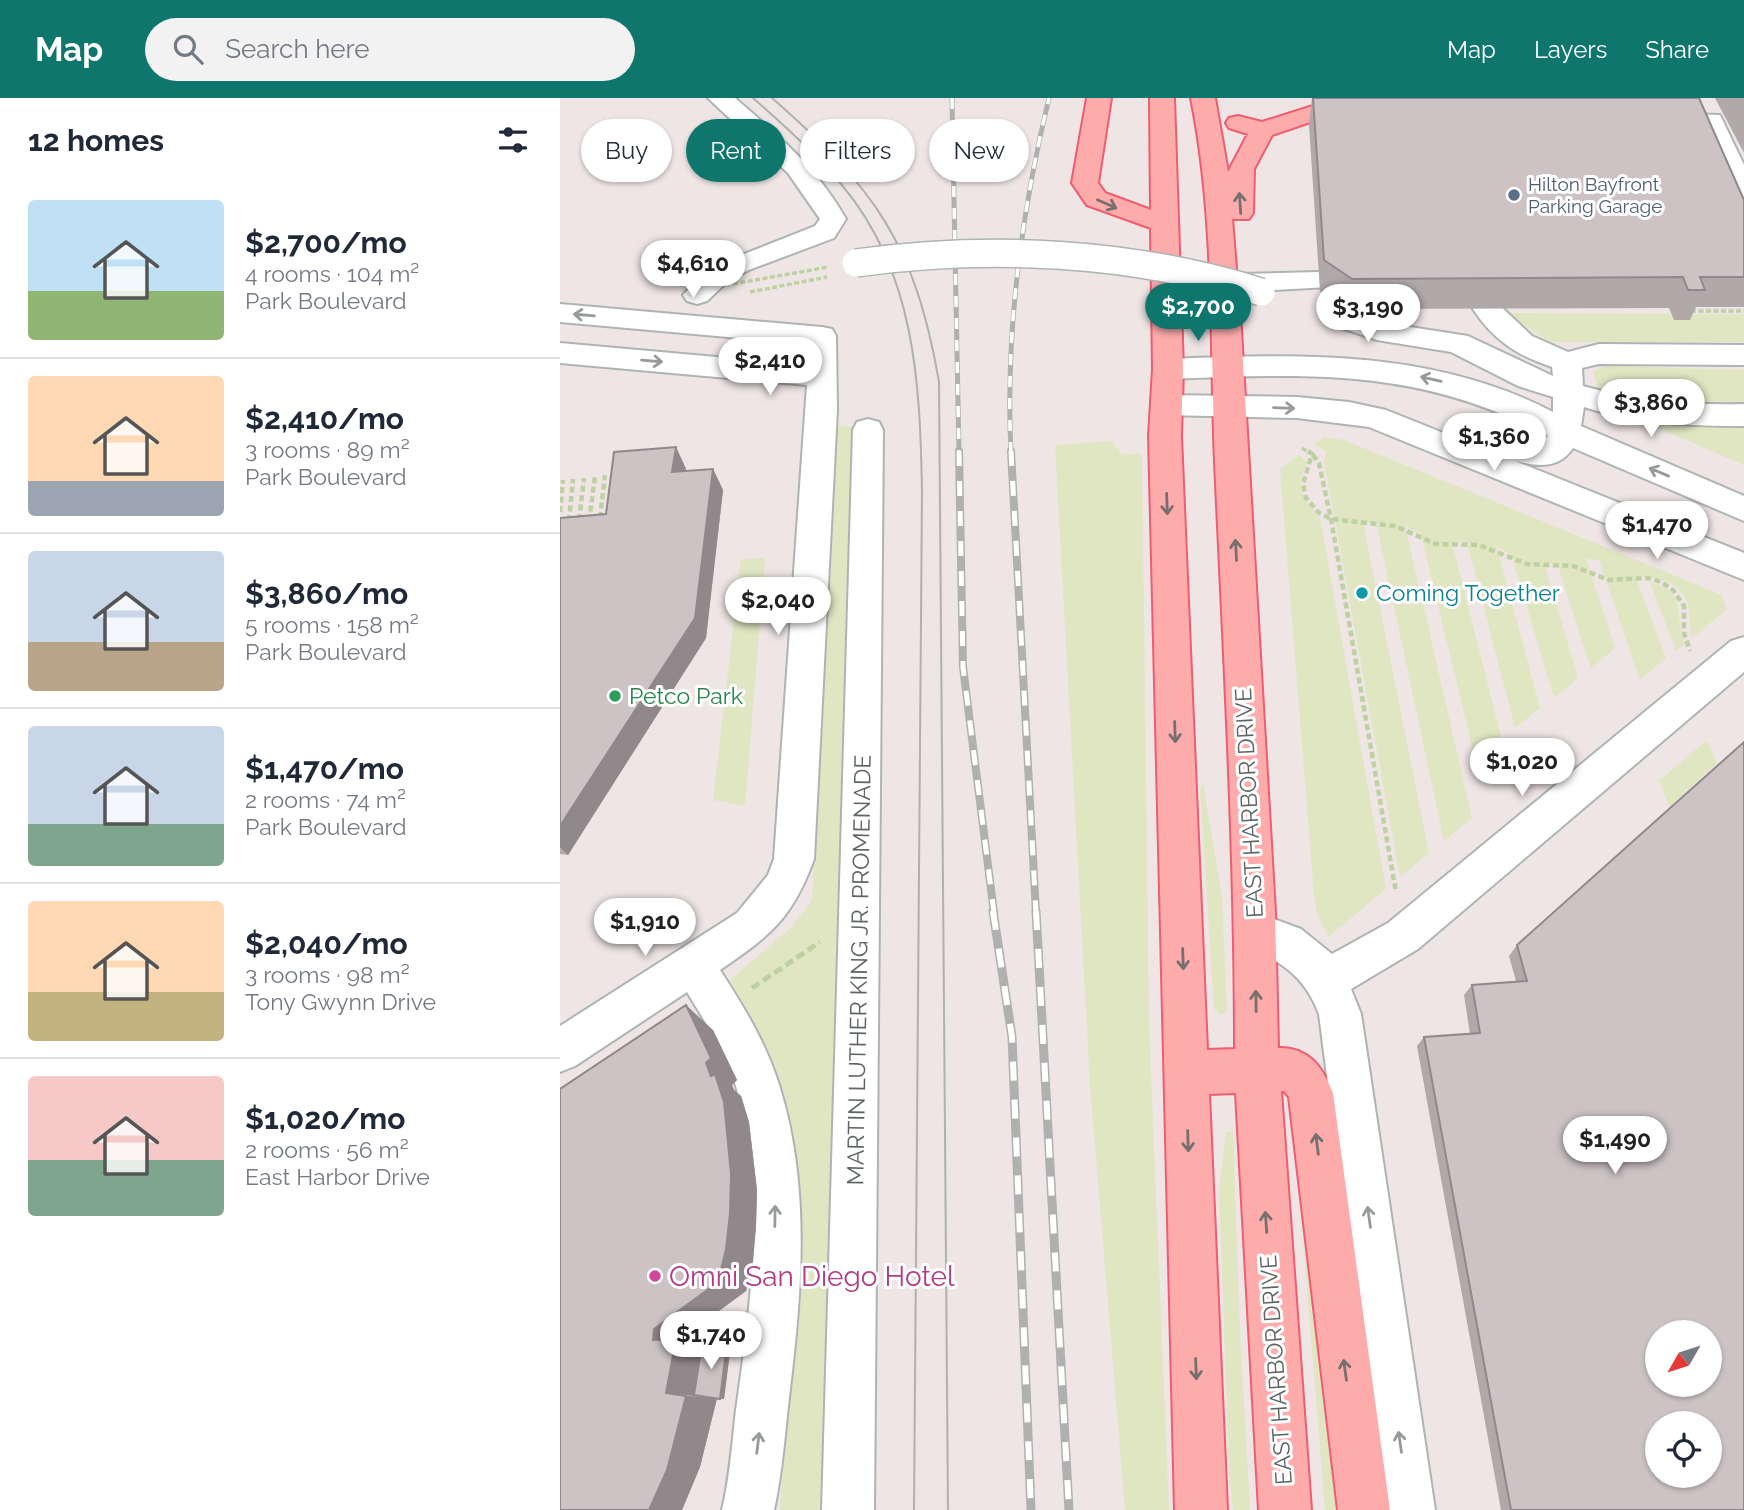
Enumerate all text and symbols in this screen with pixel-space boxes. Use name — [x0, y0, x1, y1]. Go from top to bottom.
search box — [145, 18, 635, 81]
text: Map — [35, 30, 103, 69]
icon: search — [169, 30, 207, 68]
text: Search here — [225, 34, 370, 64]
text: Map — [1447, 35, 1496, 64]
text: Layers — [1534, 35, 1607, 64]
text: Share — [1645, 35, 1709, 64]
chip: Buy — [581, 119, 672, 182]
chip: Rent — [686, 119, 786, 182]
chip: Filters — [800, 119, 915, 182]
chip: New — [929, 119, 1029, 182]
icon: filters — [494, 121, 532, 159]
text: 12 homes — [28, 123, 164, 158]
place label: Hilton Bayfront Parking Garage — [1528, 173, 1662, 217]
marker: Hilton Bayfront Parking Garage — [1506, 187, 1522, 203]
one-way arrow — [1233, 192, 1246, 215]
one-way arrow — [1096, 198, 1117, 211]
text: $2,700/mo — [245, 225, 407, 260]
icon: home — [84, 228, 168, 312]
pin: $4,610 — [636, 240, 750, 300]
text: $4,610 — [657, 249, 729, 276]
text: 4 rooms · 104 m² — [245, 260, 419, 287]
pin: $2,700 — [1141, 284, 1255, 343]
pin: $3,190 — [1311, 285, 1425, 344]
text: Park Boulevard — [245, 287, 407, 314]
text: $2,700 — [1161, 292, 1235, 319]
text: $3,190 — [1332, 293, 1404, 320]
one-way arrow — [573, 308, 595, 321]
pin: $2,410 — [713, 338, 827, 397]
text: $2,410 — [734, 346, 806, 373]
one-way arrow — [641, 355, 663, 368]
one-way arrow — [1420, 372, 1443, 385]
pin: $3,860 — [1594, 380, 1708, 439]
text: $3,860 — [1614, 388, 1688, 415]
text: $2,410/mo — [245, 401, 404, 436]
one-way arrow — [1272, 401, 1295, 414]
icon: home — [84, 404, 168, 488]
pin: $1,360 — [1437, 414, 1551, 473]
text: $1,360 — [1458, 422, 1530, 449]
text: 3 rooms · 89 m² — [245, 436, 410, 463]
text: Park Boulevard — [245, 463, 407, 490]
one-way arrow — [1649, 464, 1670, 477]
one-way arrow — [1160, 493, 1173, 516]
pin: $1,470 — [1600, 502, 1714, 561]
text: $1,470 — [1621, 510, 1693, 537]
one-way arrow — [1229, 539, 1242, 562]
text: $3,860/mo — [245, 576, 408, 611]
pin: $2,040 — [721, 578, 835, 637]
icon: home — [84, 579, 168, 663]
place label: Coming Together — [1376, 579, 1560, 606]
marker: Coming Together — [1354, 585, 1370, 601]
text: $2,040 — [741, 586, 815, 613]
text: 5 rooms · 158 m² — [245, 611, 419, 638]
text: Park Boulevard — [245, 638, 407, 665]
place label: Petco Park — [629, 682, 743, 709]
street label: EAST HARBOR DRIVE — [1229, 687, 1268, 919]
marker: Petco Park — [607, 688, 623, 704]
one-way arrow — [1168, 720, 1181, 743]
pin: $1,020 — [1465, 738, 1579, 798]
text: $1,020 — [1486, 747, 1558, 774]
text: $1,470/mo — [245, 751, 404, 786]
icon: home — [84, 754, 168, 838]
street label: MARTIN LUTHER KING JR. PROMENADE — [841, 754, 876, 1186]
text: 2 rooms · 74 m² — [245, 786, 406, 813]
text: Park Boulevard — [245, 813, 407, 840]
pin: $1,910 — [588, 898, 702, 958]
text: $1,910 — [610, 907, 680, 934]
text: $2,040/mo — [245, 926, 408, 961]
icon: home — [84, 929, 168, 1013]
one-way arrow — [1176, 947, 1189, 970]
text: 3 rooms · 98 m² — [245, 961, 410, 988]
text: Tony Gwynn Drive — [245, 988, 436, 1015]
one-way arrow — [1249, 990, 1263, 1013]
text: $1,020/mo — [245, 1101, 405, 1136]
icon: home — [84, 1104, 168, 1188]
pin: $1,490 — [1558, 1116, 1672, 1176]
text: $1,490 — [1579, 1125, 1651, 1152]
one-way arrow — [1182, 1130, 1195, 1153]
one-way arrow — [1311, 1133, 1324, 1156]
text: 2 rooms · 56 m² — [245, 1136, 409, 1163]
text: East Harbor Drive — [245, 1163, 430, 1190]
one-way arrow — [768, 1205, 782, 1228]
one-way arrow — [1362, 1206, 1375, 1229]
one-way arrow — [1259, 1211, 1272, 1234]
street label: EAST HARBOR DRIVE — [1254, 1254, 1297, 1486]
place label: Omni San Diego Hotel — [669, 1260, 955, 1293]
marker: Omni San Diego Hotel — [647, 1268, 663, 1284]
pin: $1,740 — [654, 1312, 768, 1371]
text: $1,740 — [676, 1320, 746, 1347]
north arrow — [1645, 1320, 1722, 1396]
map controls — [1645, 1320, 1722, 1488]
one-way arrow — [1190, 1357, 1203, 1380]
one-way arrow — [1338, 1359, 1351, 1381]
button: locate — [1645, 1411, 1722, 1488]
one-way arrow — [751, 1432, 764, 1454]
one-way arrow — [1393, 1432, 1406, 1454]

